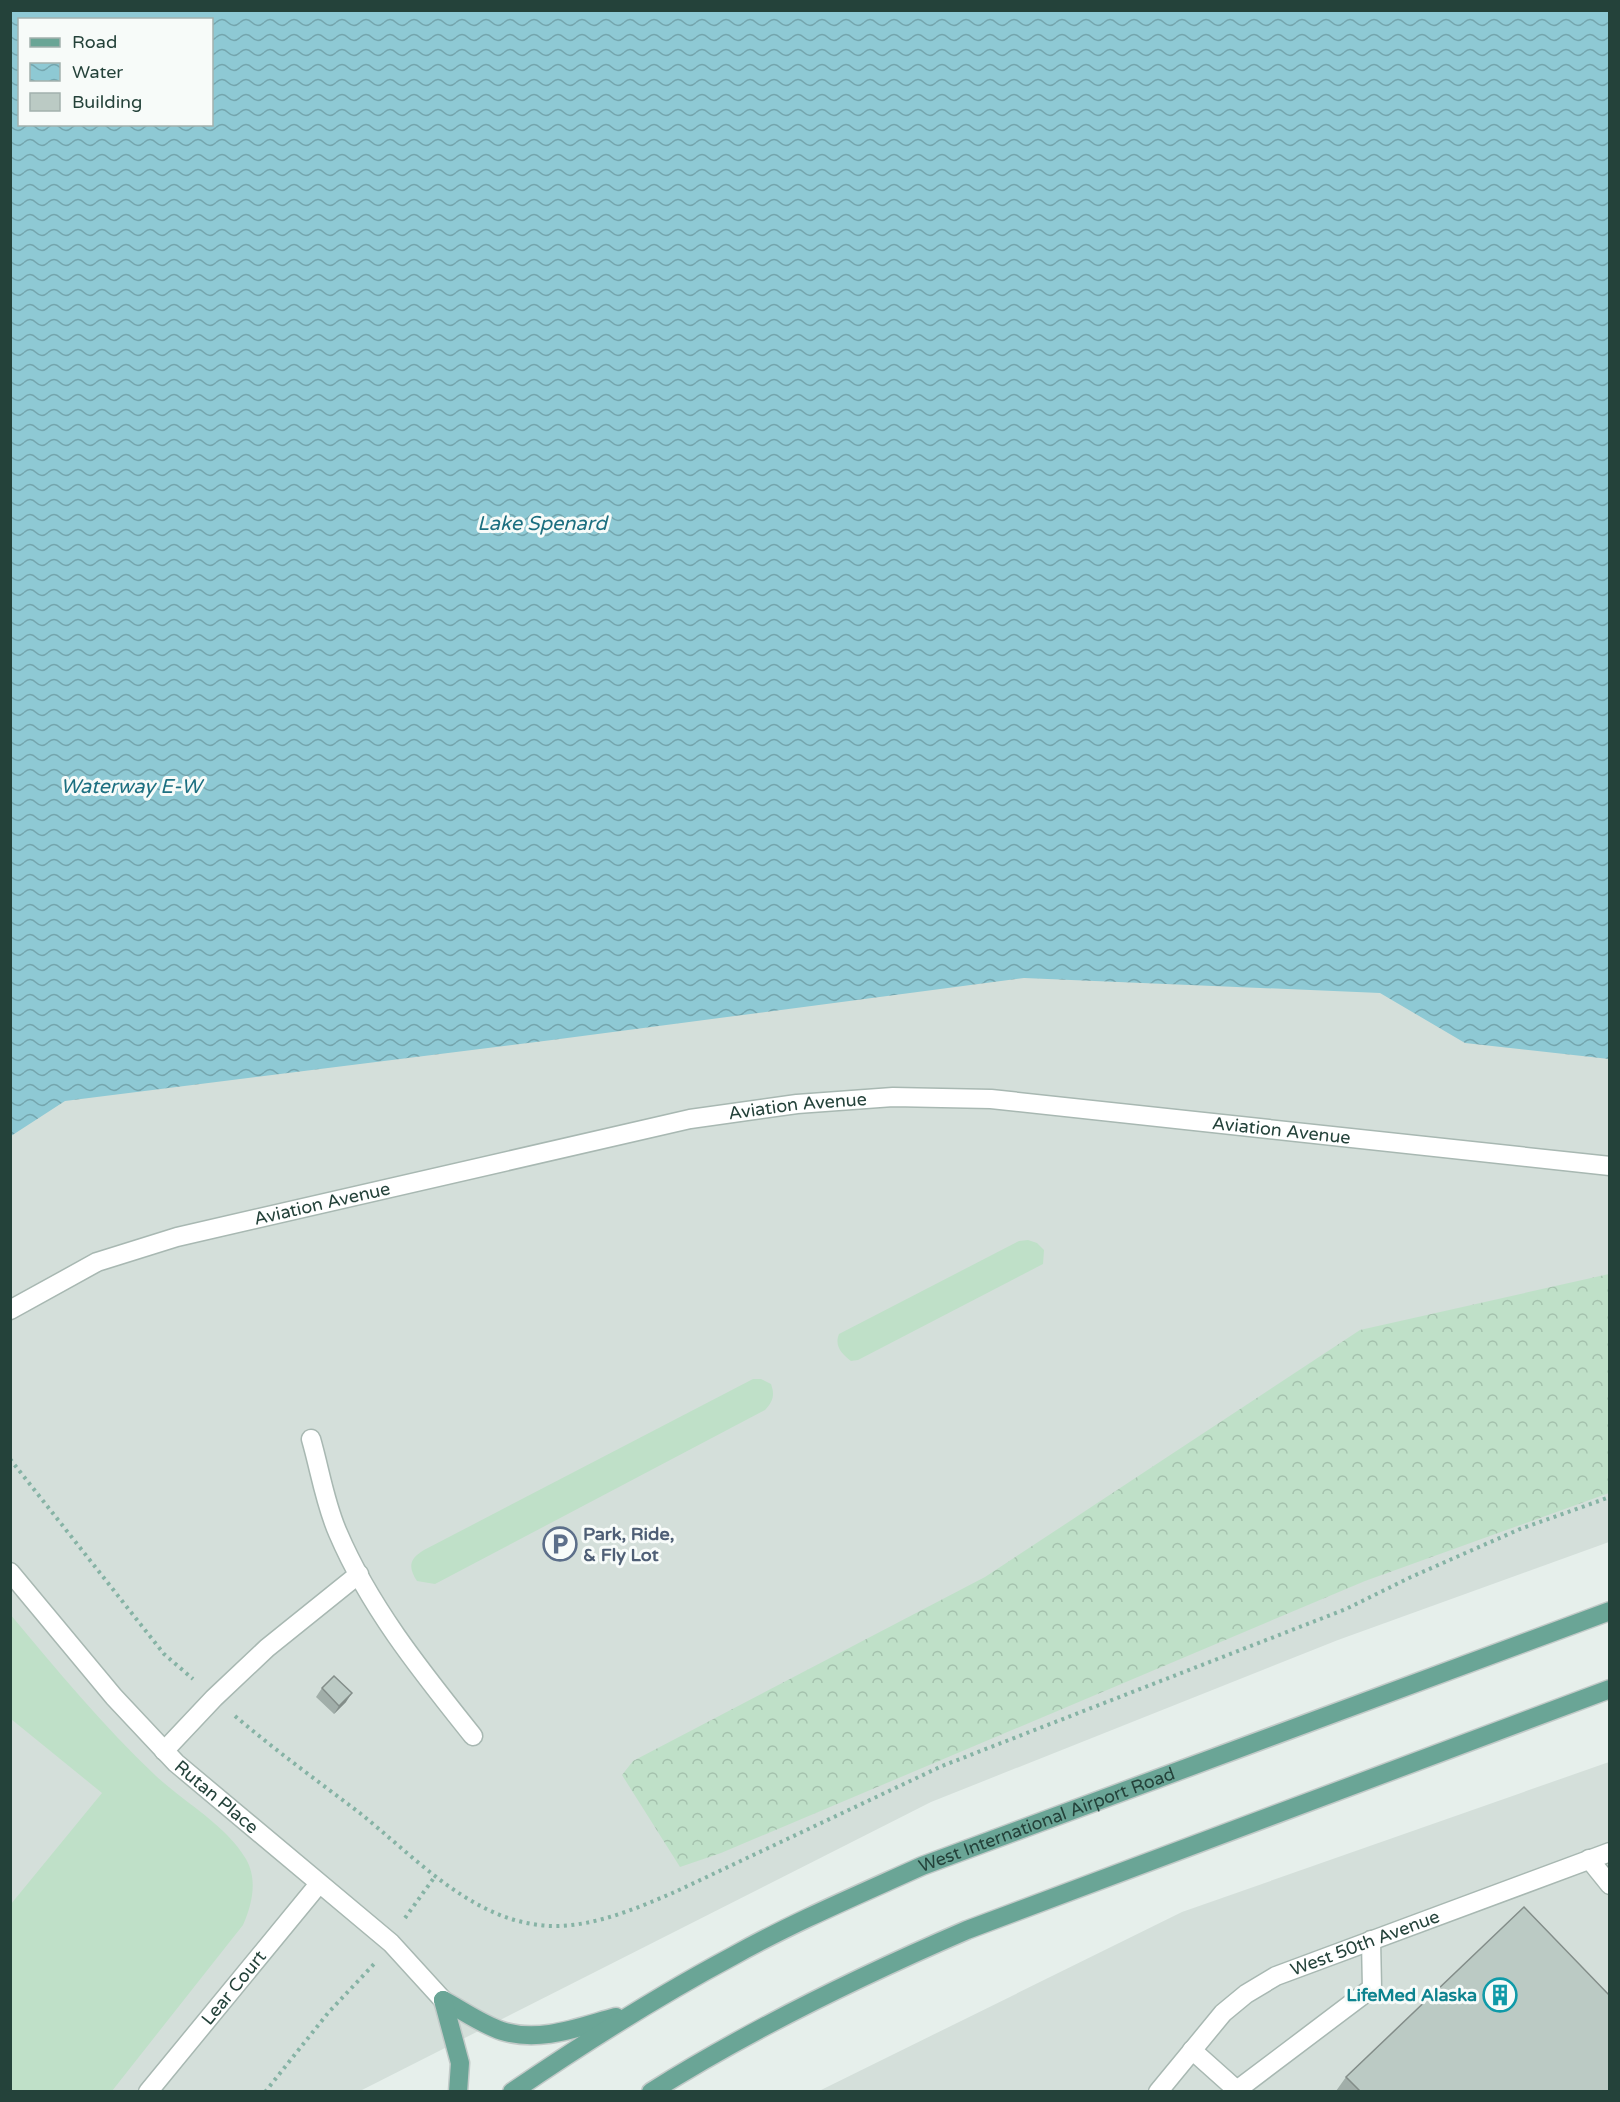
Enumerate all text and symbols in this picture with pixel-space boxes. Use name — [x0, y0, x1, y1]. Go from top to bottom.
legend — [18, 18, 213, 126]
text: Road — [72, 31, 117, 53]
text: Water — [72, 61, 123, 83]
text: Building — [72, 91, 142, 113]
water label: Lake Spenard — [477, 512, 609, 536]
water label: Waterway E-W — [61, 775, 205, 799]
street label: Aviation Avenue — [727, 1088, 868, 1125]
street label: Aviation Avenue — [1211, 1112, 1352, 1149]
street label: Aviation Avenue — [252, 1177, 392, 1230]
place label: Park, Ride, & Fly Lot — [583, 1523, 674, 1566]
parking icon: Park, Ride, & Fly Lot — [542, 1526, 578, 1562]
street label: Rutan Place — [170, 1755, 263, 1838]
street label: West International Airport Road — [916, 1762, 1178, 1877]
street label: West 50th Avenue — [1287, 1905, 1443, 1981]
street label: Lear Court — [197, 1946, 271, 2030]
building icon: LifeMed Alaska — [1482, 1977, 1518, 2013]
place label: LifeMed Alaska — [1346, 1984, 1477, 2006]

